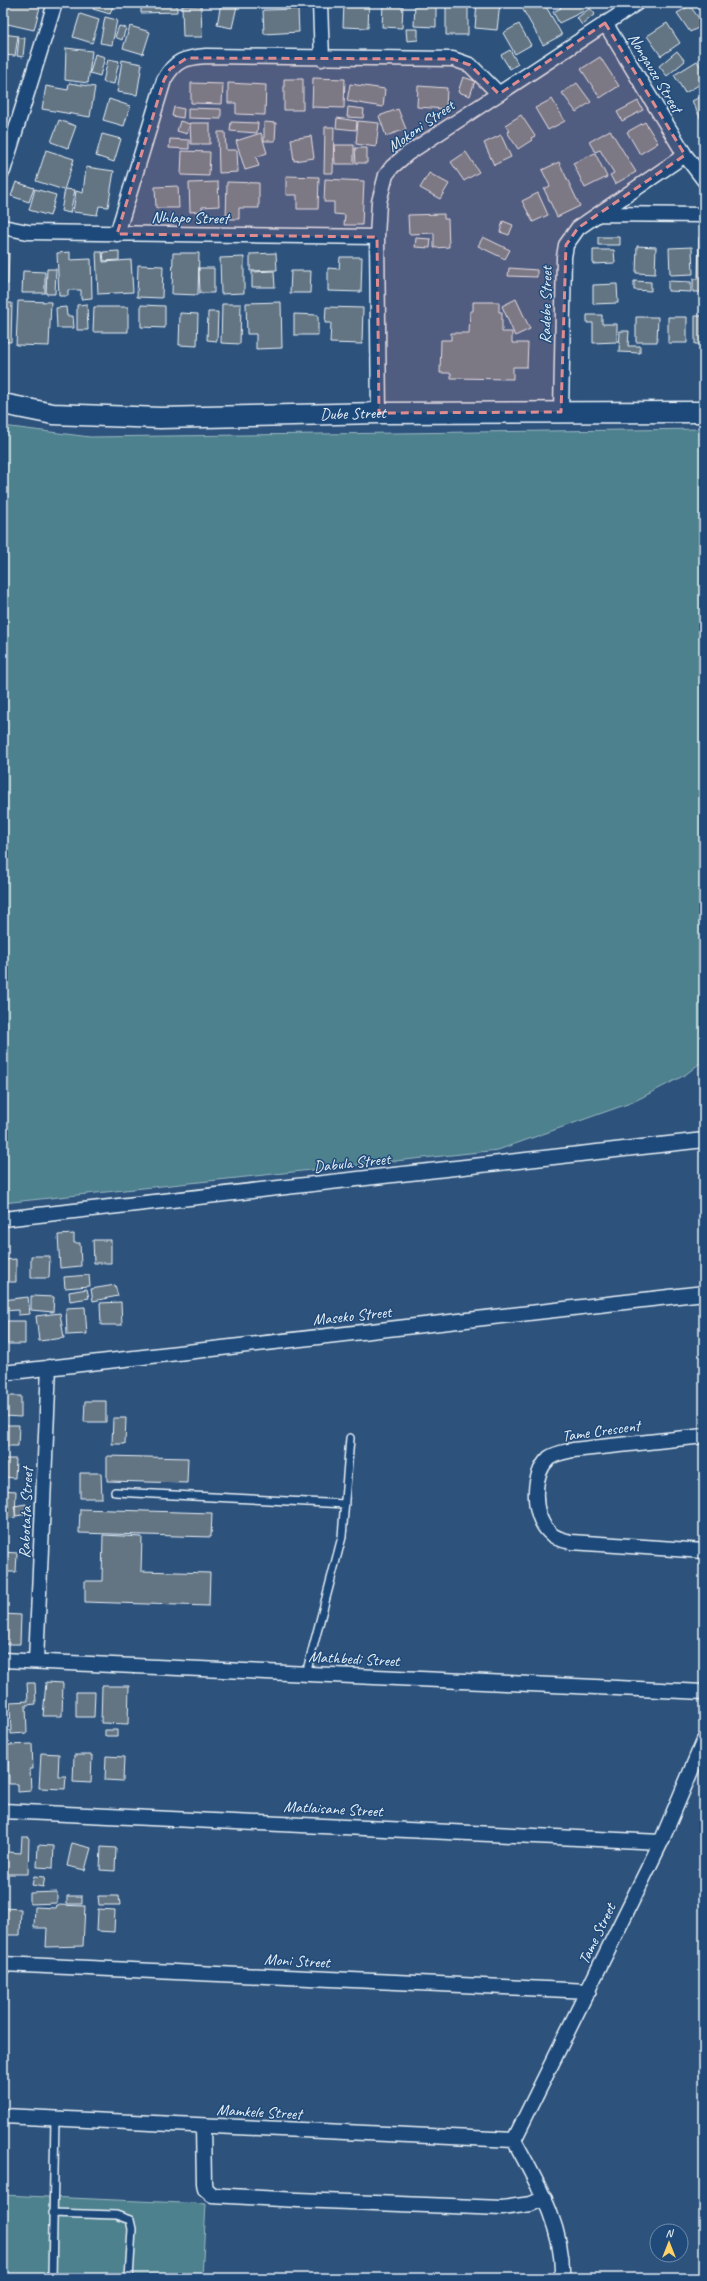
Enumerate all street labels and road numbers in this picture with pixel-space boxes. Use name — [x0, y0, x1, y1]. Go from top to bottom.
street label: Nongauze Street — [623, 30, 688, 119]
street label: Mokoni Street — [384, 95, 460, 156]
street label: Nhlapo Street — [151, 207, 232, 229]
street label: Radebe Street — [535, 264, 557, 344]
street label: Dube Street — [320, 403, 387, 424]
street label: Dabula Street — [313, 1149, 393, 1177]
street label: Maseko Street — [312, 1302, 394, 1330]
street label: Tame Crescent — [561, 1415, 644, 1446]
street label: Rabotata Street — [14, 1465, 38, 1559]
street label: Mathbedi Street — [308, 1647, 402, 1671]
street label: Matlaisane Street — [283, 1796, 385, 1822]
street label: Tame Street — [574, 1899, 621, 1968]
street label: Moni Street — [264, 1949, 332, 1973]
street label: Mamkele Street — [216, 2100, 305, 2124]

